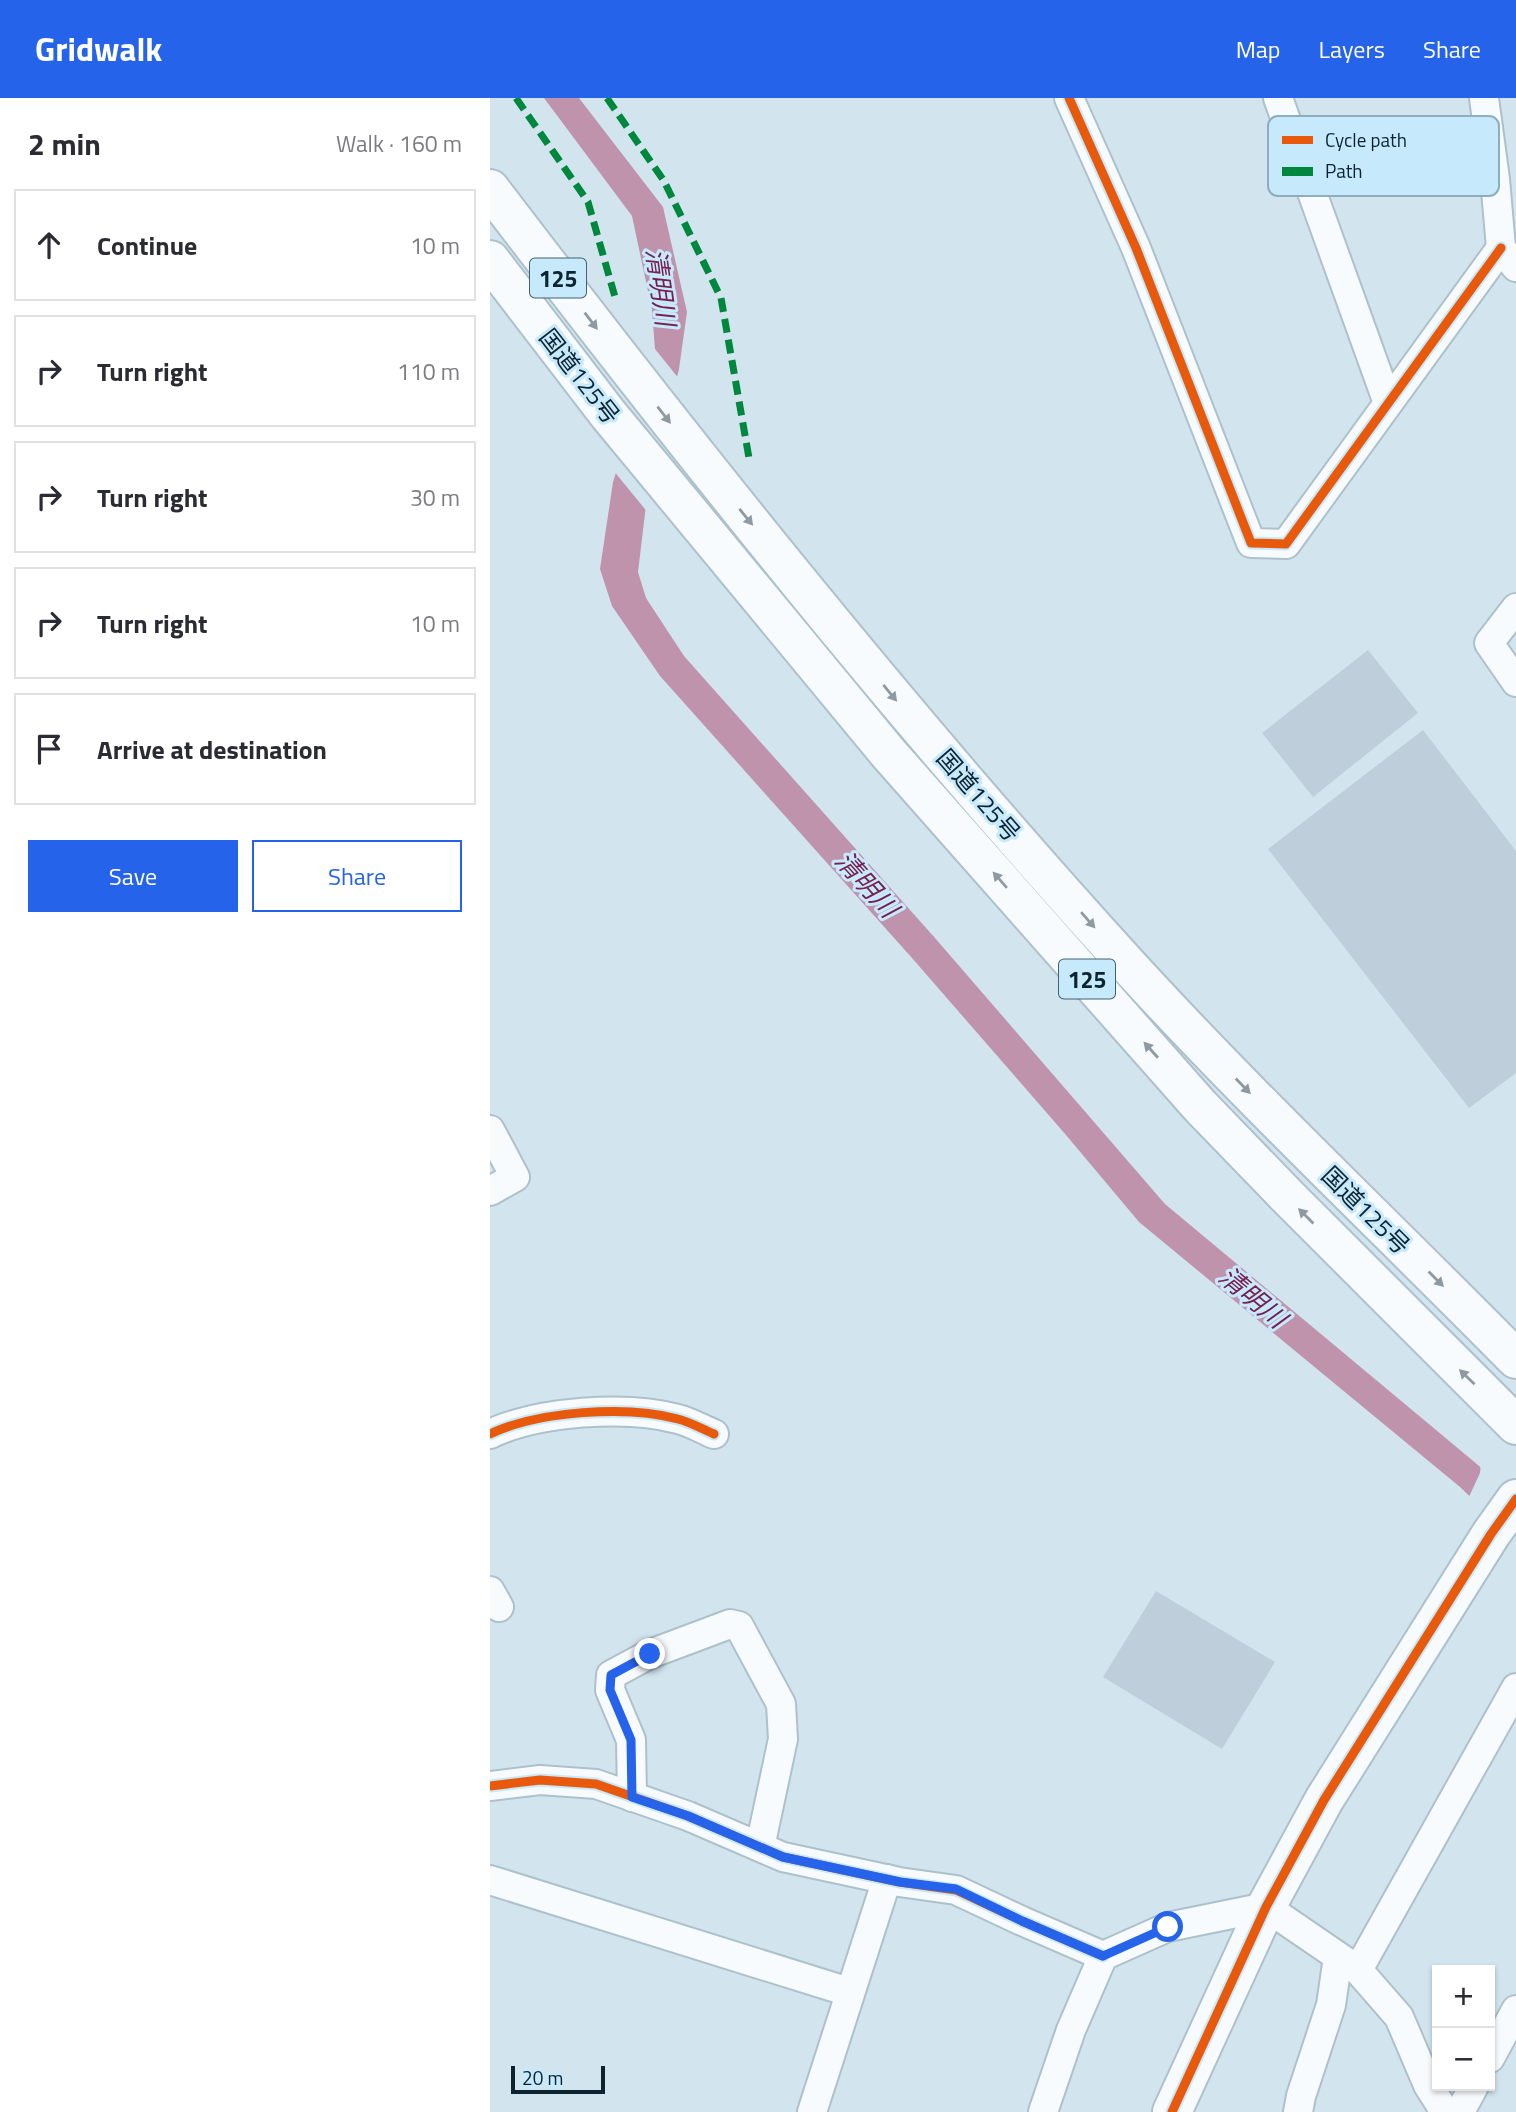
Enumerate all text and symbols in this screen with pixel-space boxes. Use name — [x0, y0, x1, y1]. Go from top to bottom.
text: Gridwalk — [35, 24, 162, 74]
text: Map — [1236, 31, 1281, 67]
text: Layers — [1319, 31, 1385, 67]
text: Share — [1423, 31, 1481, 67]
legend — [1268, 116, 1499, 196]
text: 2 min — [28, 121, 101, 167]
text: Cycle path — [1325, 125, 1407, 154]
text: Walk · 160 m — [336, 126, 462, 161]
text: Path — [1325, 156, 1363, 185]
icon: ahead — [30, 226, 68, 264]
text: Continue — [97, 226, 197, 265]
text: 10 m — [410, 228, 460, 263]
water label: 清明川 — [636, 246, 686, 331]
road number: 125 — [530, 258, 586, 298]
one-way arrow — [584, 312, 598, 331]
street label: 国道125号 — [531, 321, 629, 431]
icon: right — [30, 352, 68, 390]
text: Turn right — [97, 352, 208, 391]
text: 110 m — [397, 354, 460, 389]
one-way arrow — [656, 407, 671, 424]
icon: right — [30, 478, 68, 516]
text: Turn right — [97, 478, 208, 517]
text: 30 m — [410, 480, 460, 515]
one-way arrow — [738, 509, 753, 526]
icon: right — [30, 604, 68, 642]
text: Turn right — [97, 604, 208, 643]
text: 10 m — [410, 606, 460, 641]
one-way arrow — [883, 683, 898, 701]
icon: arrive — [30, 730, 68, 768]
text: Arrive at destination — [97, 730, 327, 769]
street label: 国道125号 — [929, 741, 1029, 849]
button: Save — [28, 840, 238, 912]
button: Share — [252, 840, 462, 912]
water label: 清明川 — [826, 842, 910, 928]
one-way arrow — [992, 871, 1008, 889]
one-way arrow — [1080, 911, 1096, 929]
road number: 125 — [1059, 960, 1115, 998]
one-way arrow — [1143, 1042, 1159, 1059]
one-way arrow — [1235, 1077, 1251, 1094]
street label: 国道125号 — [1314, 1158, 1418, 1262]
one-way arrow — [1299, 1208, 1315, 1225]
water label: 清明川 — [1211, 1257, 1298, 1339]
one-way arrow — [1427, 1271, 1444, 1287]
one-way arrow — [1459, 1368, 1476, 1385]
route end — [634, 1638, 665, 1669]
route start — [1152, 1911, 1183, 1942]
map controls — [1432, 1965, 1495, 2091]
button: + — [1432, 1965, 1495, 2028]
button: − — [1432, 2028, 1495, 2091]
scale bar — [511, 2063, 606, 2095]
text: 20 m — [522, 2063, 563, 2092]

